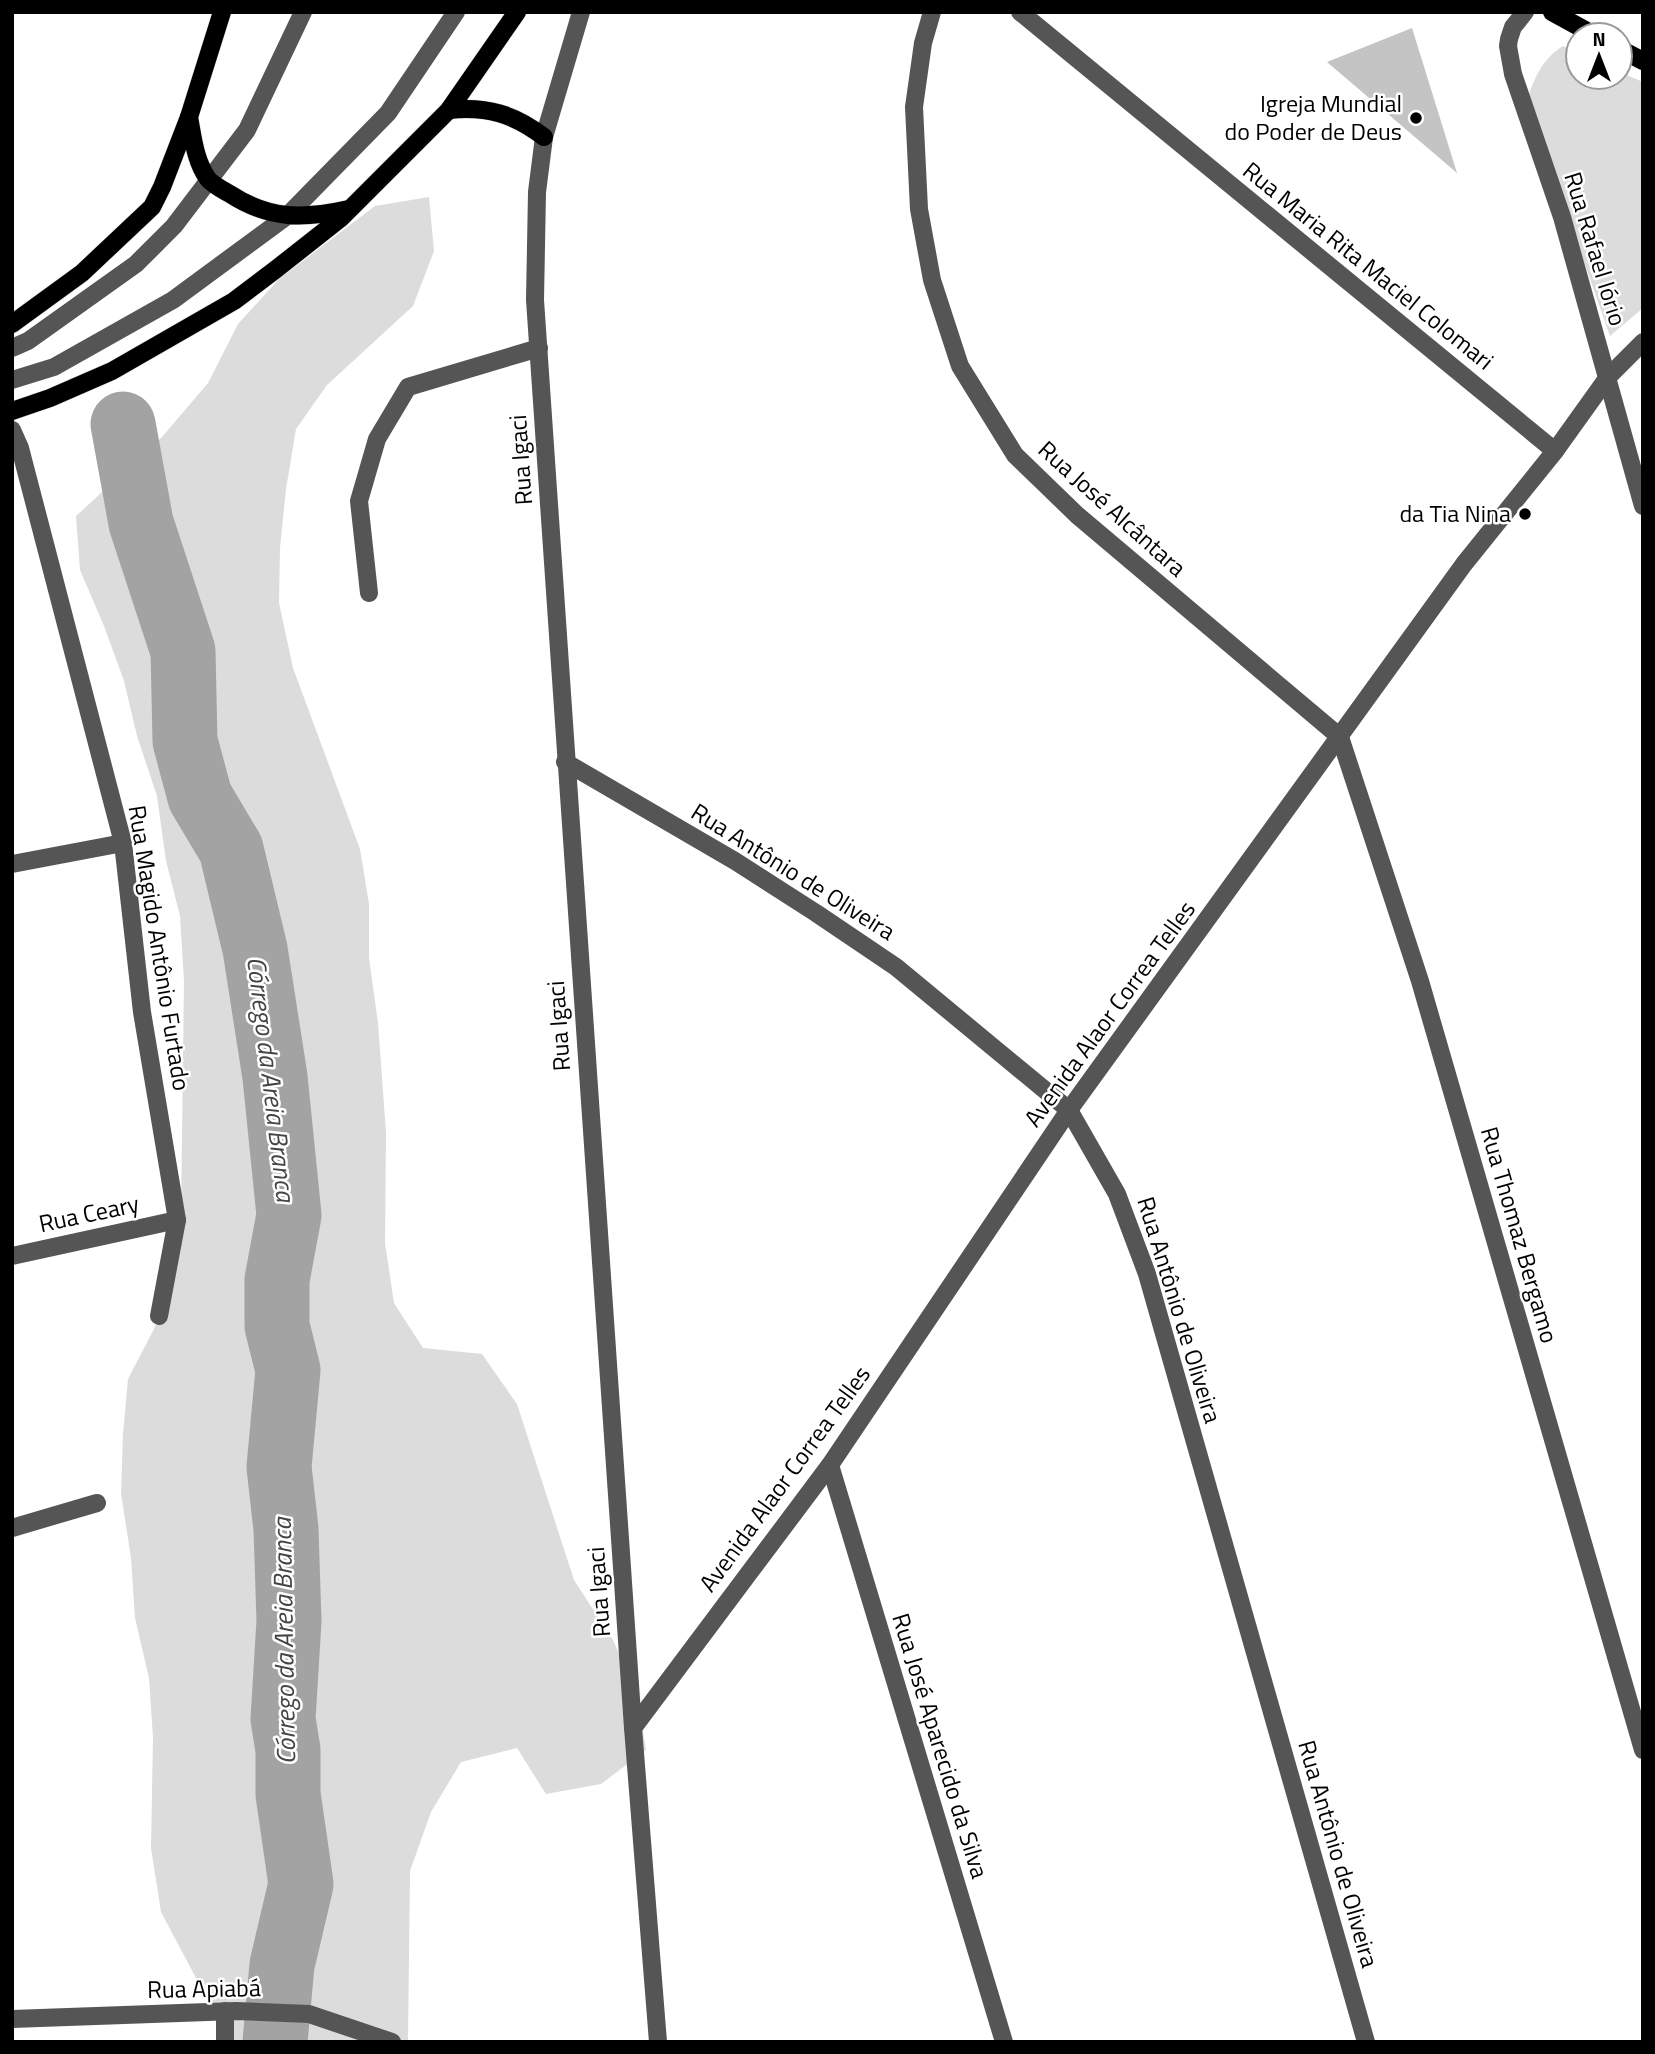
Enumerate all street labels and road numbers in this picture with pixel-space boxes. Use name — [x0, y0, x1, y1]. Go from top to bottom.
street label: Rua Maria Rita Maciel Colomari — [1235, 152, 1502, 378]
street label: Rua Rafael Iório — [1555, 167, 1636, 330]
street label: Rua Igaci — [499, 414, 541, 506]
street label: Rua José Alcântara — [1030, 432, 1195, 585]
street label: Rua Antônio de Oliveira — [684, 794, 903, 949]
street label: Rua Magido Antônio Furtado — [120, 803, 200, 1093]
street label: Avenida Alaor Correa Telles — [1015, 893, 1204, 1134]
street label: Rua Igaci — [537, 980, 579, 1072]
street label: Rua Thomaz Bergamo — [1472, 1122, 1568, 1347]
street label: Rua Ceary — [35, 1185, 143, 1241]
street label: Rua Antônio de Oliveira — [1128, 1192, 1232, 1427]
street label: Avenida Alaor Correa Telles — [690, 1358, 879, 1599]
street label: Rua Igaci — [577, 1546, 619, 1638]
street label: Rua José Aparecido da Silva — [883, 1609, 998, 1883]
street label: Rua Antônio de Oliveira — [1289, 1736, 1389, 1972]
street label: Rua Apiabá — [147, 1969, 261, 2007]

